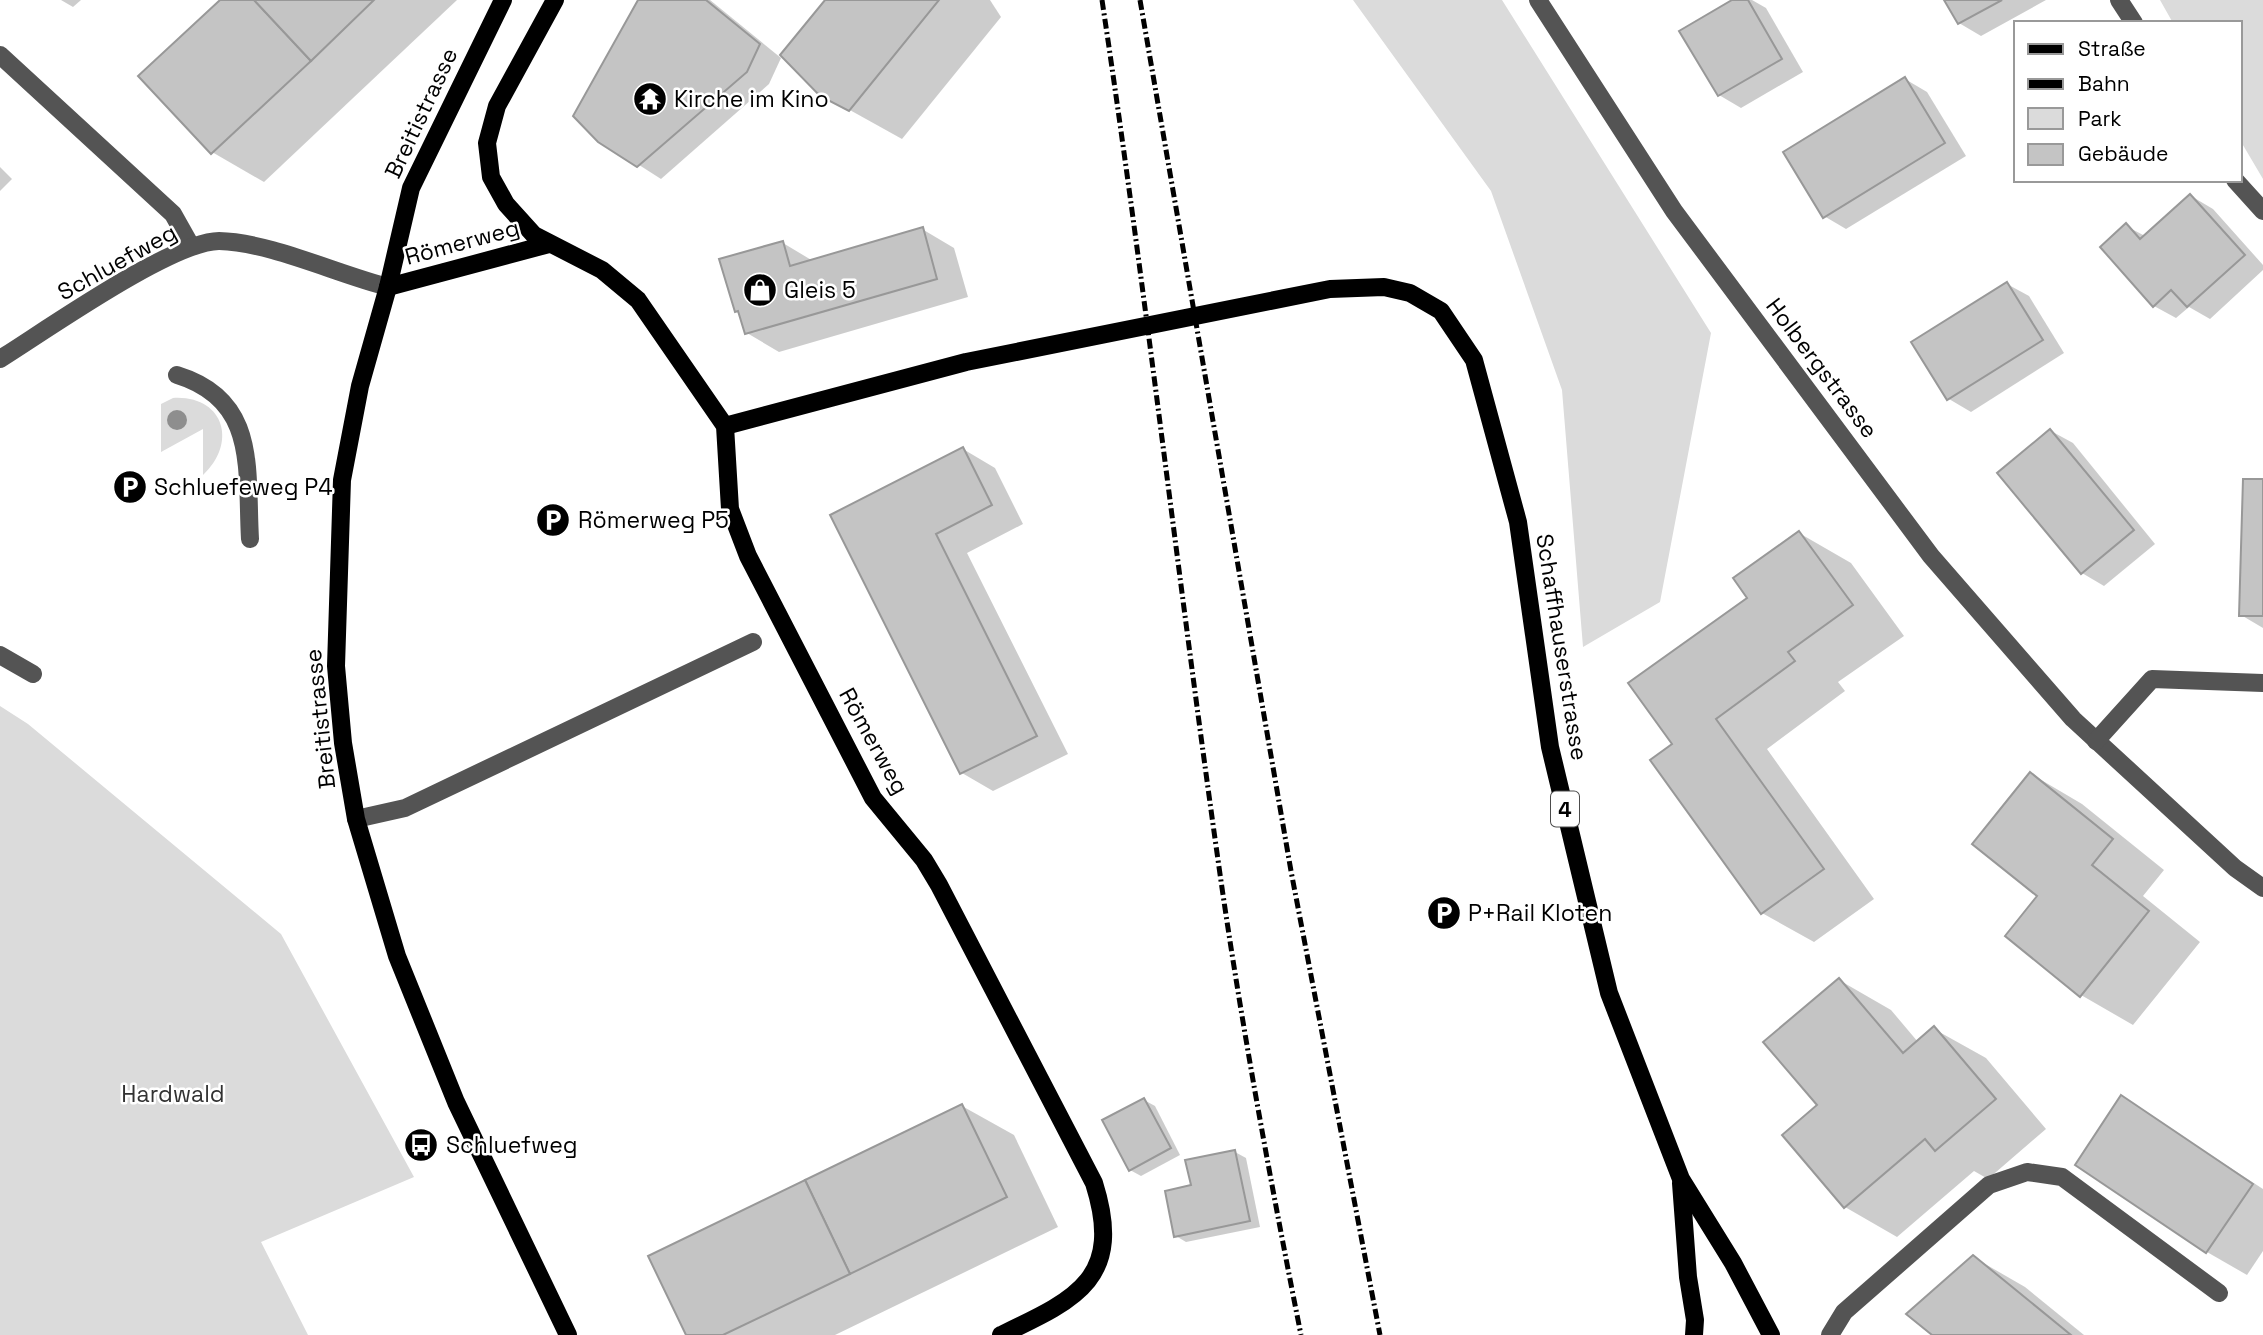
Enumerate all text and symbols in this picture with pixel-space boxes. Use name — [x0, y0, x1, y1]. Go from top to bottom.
legend — [2014, 21, 2242, 182]
text: Straße — [2078, 35, 2146, 62]
street label: Breitistrasse — [378, 43, 464, 183]
text: Bahn — [2078, 70, 2130, 97]
temple icon: Kirche im Kino — [631, 80, 669, 118]
place label: Kirche im Kino — [674, 84, 829, 114]
text: Park — [2078, 105, 2122, 132]
text: Gebäude — [2078, 140, 2168, 167]
street label: Römerweg — [401, 212, 523, 272]
street label: Schluefweg — [52, 217, 182, 307]
shop icon: Gleis 5 — [741, 271, 779, 309]
place label: Gleis 5 — [784, 275, 856, 305]
street label: Holbergstrasse — [1759, 292, 1885, 444]
parking icon: Schluefeweg P4 — [111, 468, 149, 506]
place label: Schluefeweg P4 — [154, 472, 333, 502]
parking icon: Römerweg P5 — [534, 501, 572, 539]
place label: Römerweg P5 — [578, 505, 729, 535]
street label: Schaffhauserstrasse — [1529, 532, 1595, 762]
street label: Breitistrasse — [298, 647, 342, 791]
street label: Römerweg — [832, 682, 916, 800]
road number: 4 — [1551, 792, 1579, 826]
parking icon: P+Rail Kloten — [1425, 894, 1463, 932]
place label: P+Rail Kloten — [1468, 898, 1612, 928]
park label: Hardwald — [121, 1079, 225, 1109]
bus stop icon: Schluefweg — [402, 1126, 440, 1164]
place label: Schluefweg — [446, 1130, 578, 1160]

